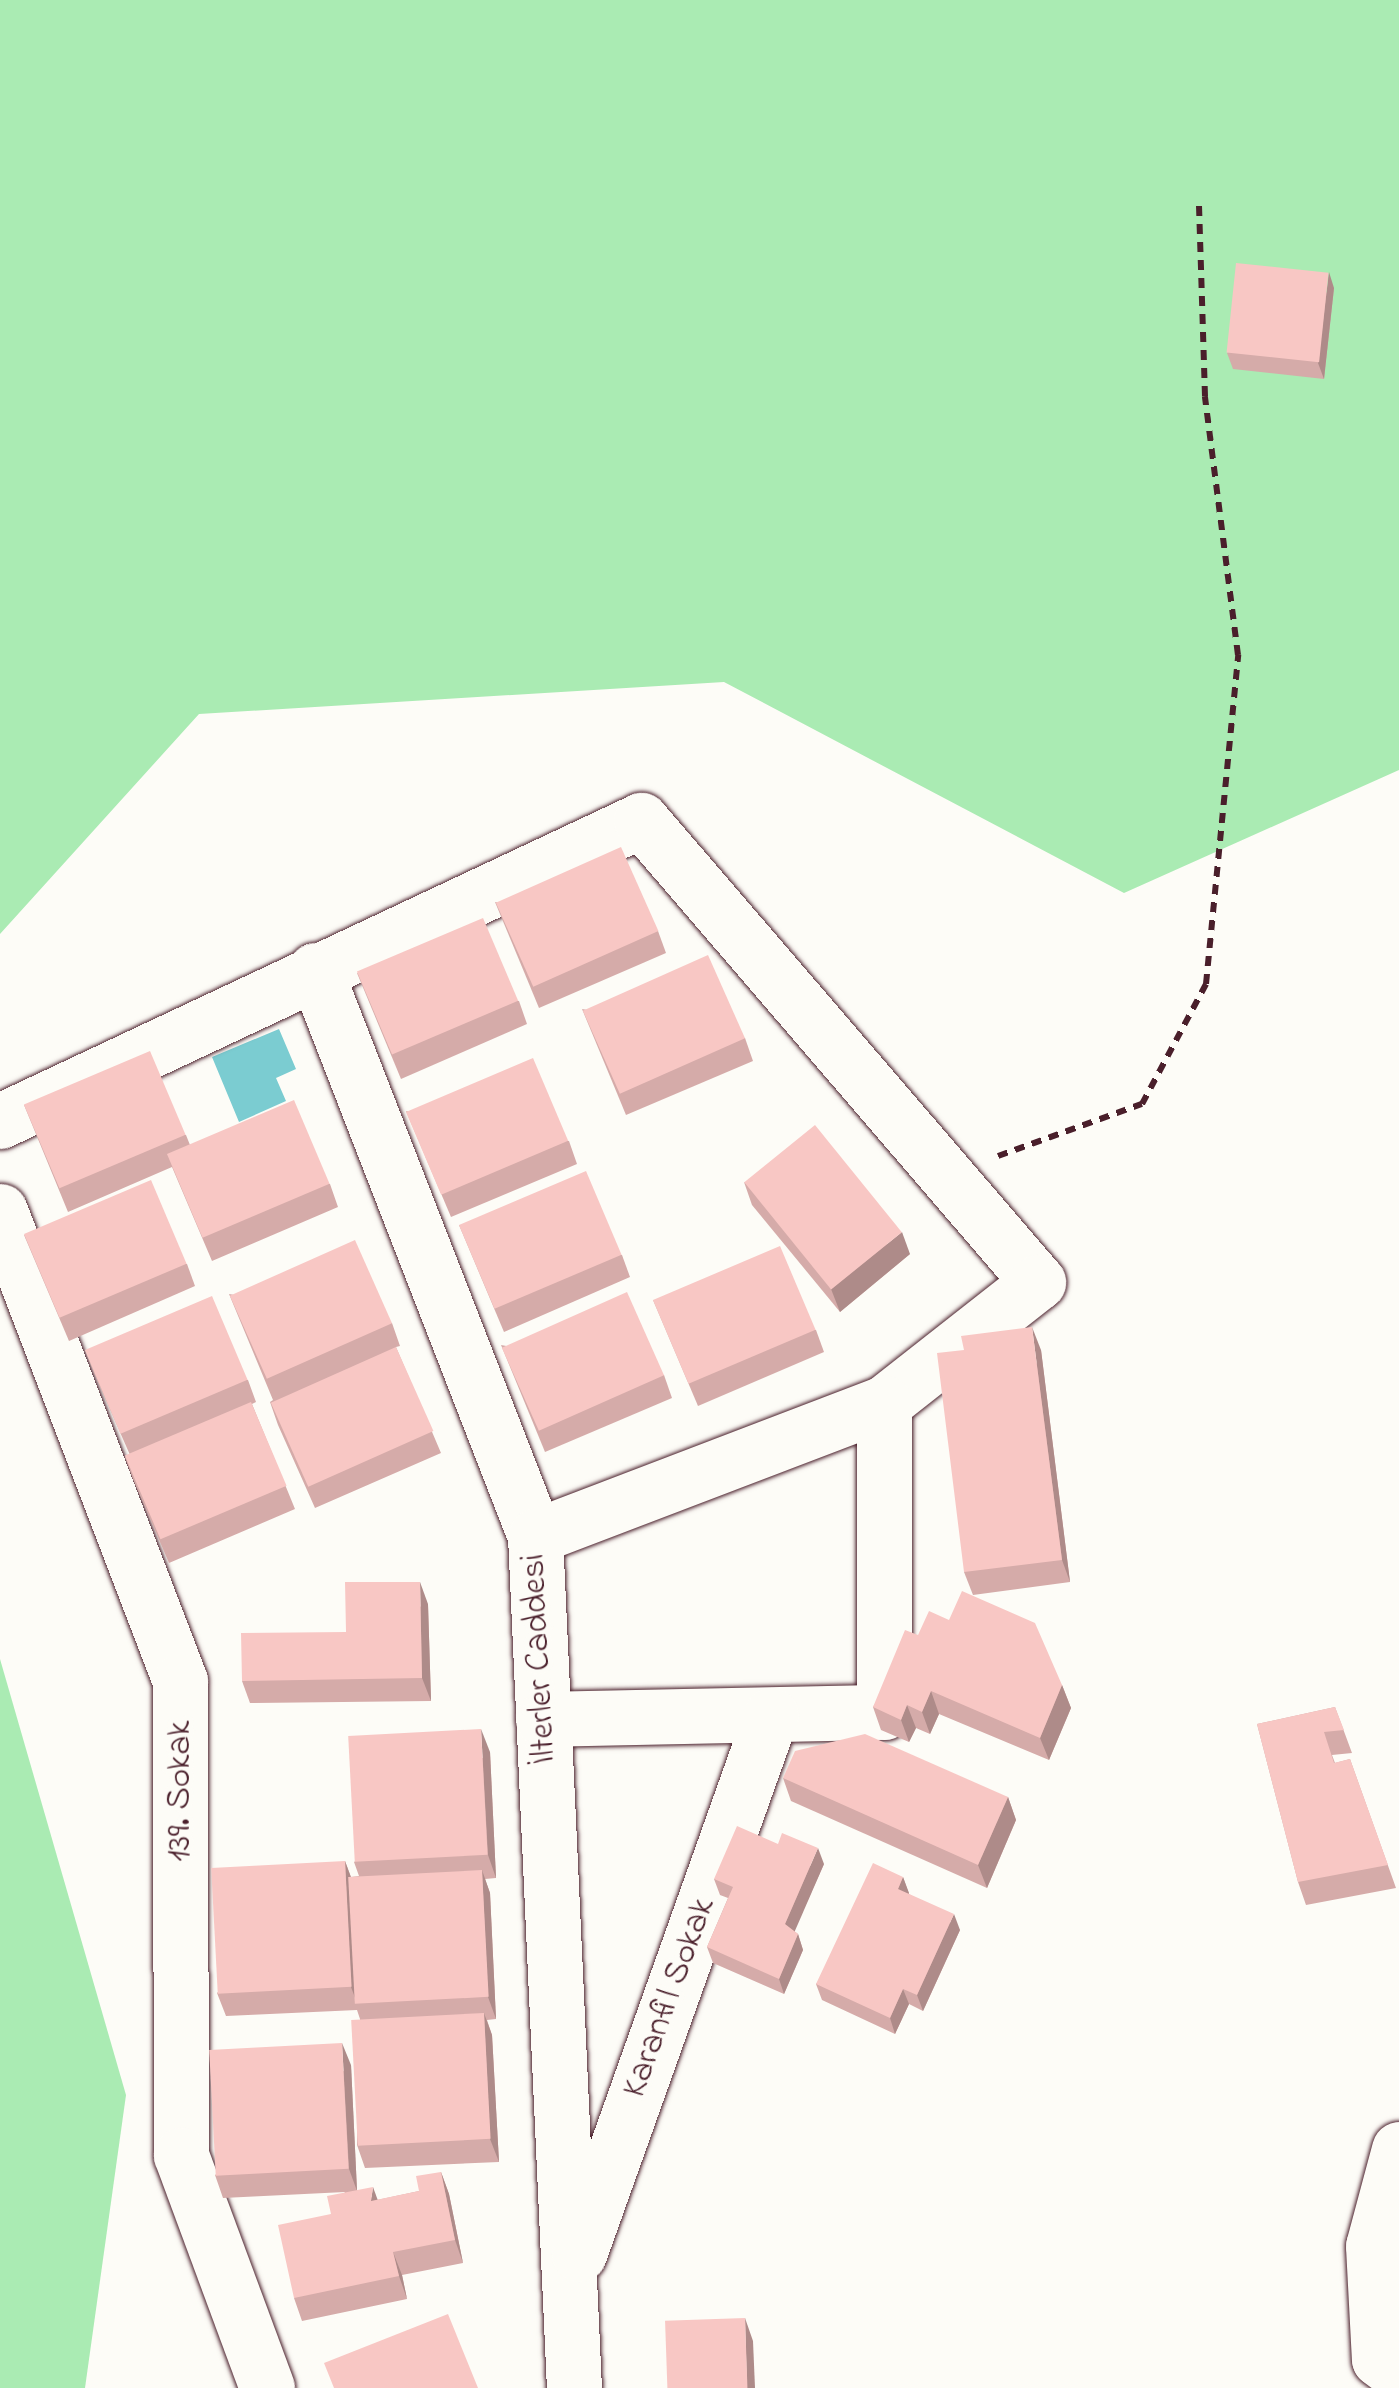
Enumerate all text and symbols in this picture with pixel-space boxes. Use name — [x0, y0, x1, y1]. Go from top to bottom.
street label: İlterler Caddesi — [514, 1553, 566, 1765]
street label: 139. Sokak — [160, 1720, 202, 1862]
street label: Karanfil Sokak — [614, 1893, 726, 2103]

